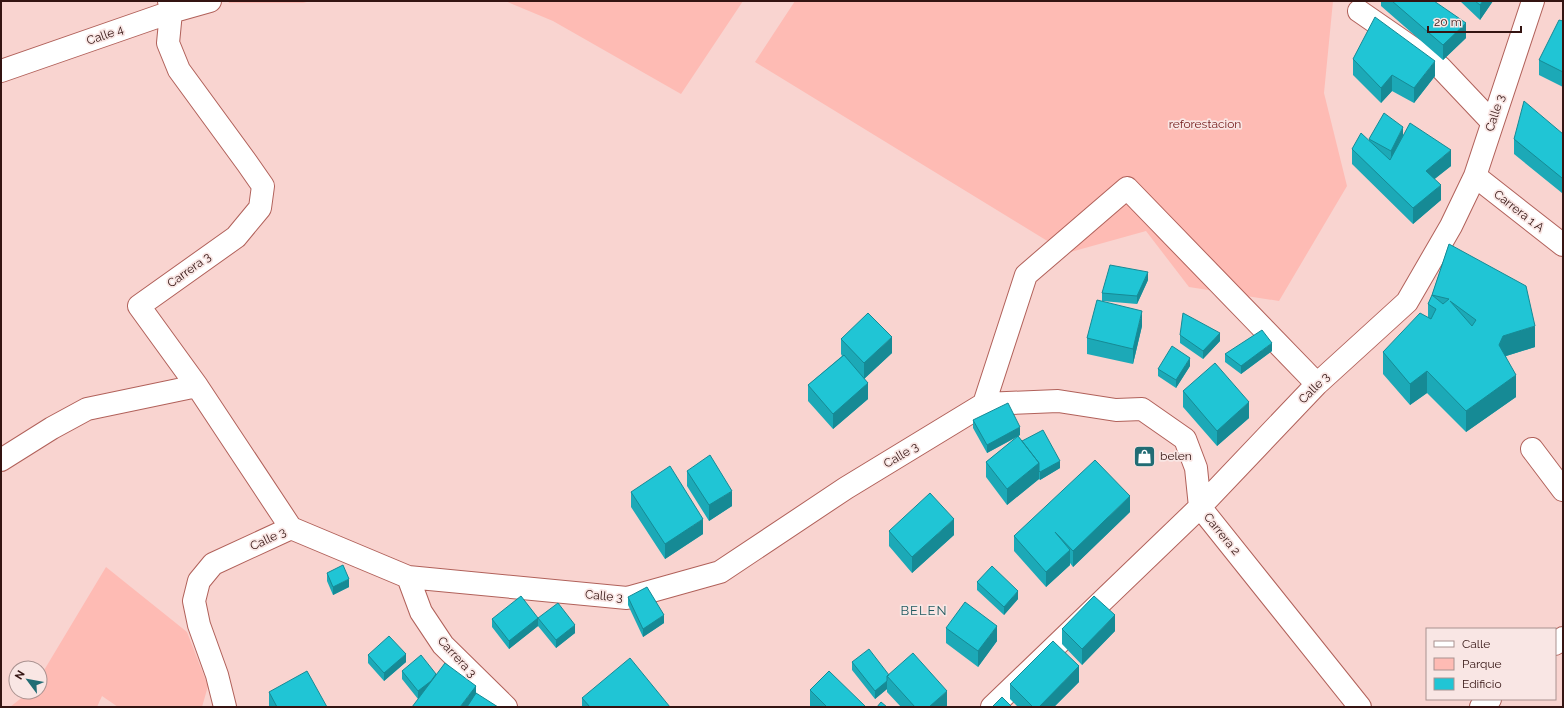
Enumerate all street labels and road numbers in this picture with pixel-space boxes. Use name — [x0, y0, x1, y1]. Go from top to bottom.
street label: Calle 4 — [85, 22, 126, 48]
street label: Calle 3 — [1483, 93, 1507, 133]
street label: Carrera 1 A — [1491, 187, 1547, 235]
street label: Carrera 3 — [165, 250, 213, 290]
street label: Calle 3 — [1296, 370, 1332, 406]
street label: Calle 3 — [881, 439, 921, 471]
street label: Carrera 2 — [1201, 510, 1243, 558]
street label: Calle 3 — [248, 525, 288, 553]
street label: Calle 3 — [585, 587, 623, 605]
street label: Carrera 3 — [435, 634, 479, 680]

